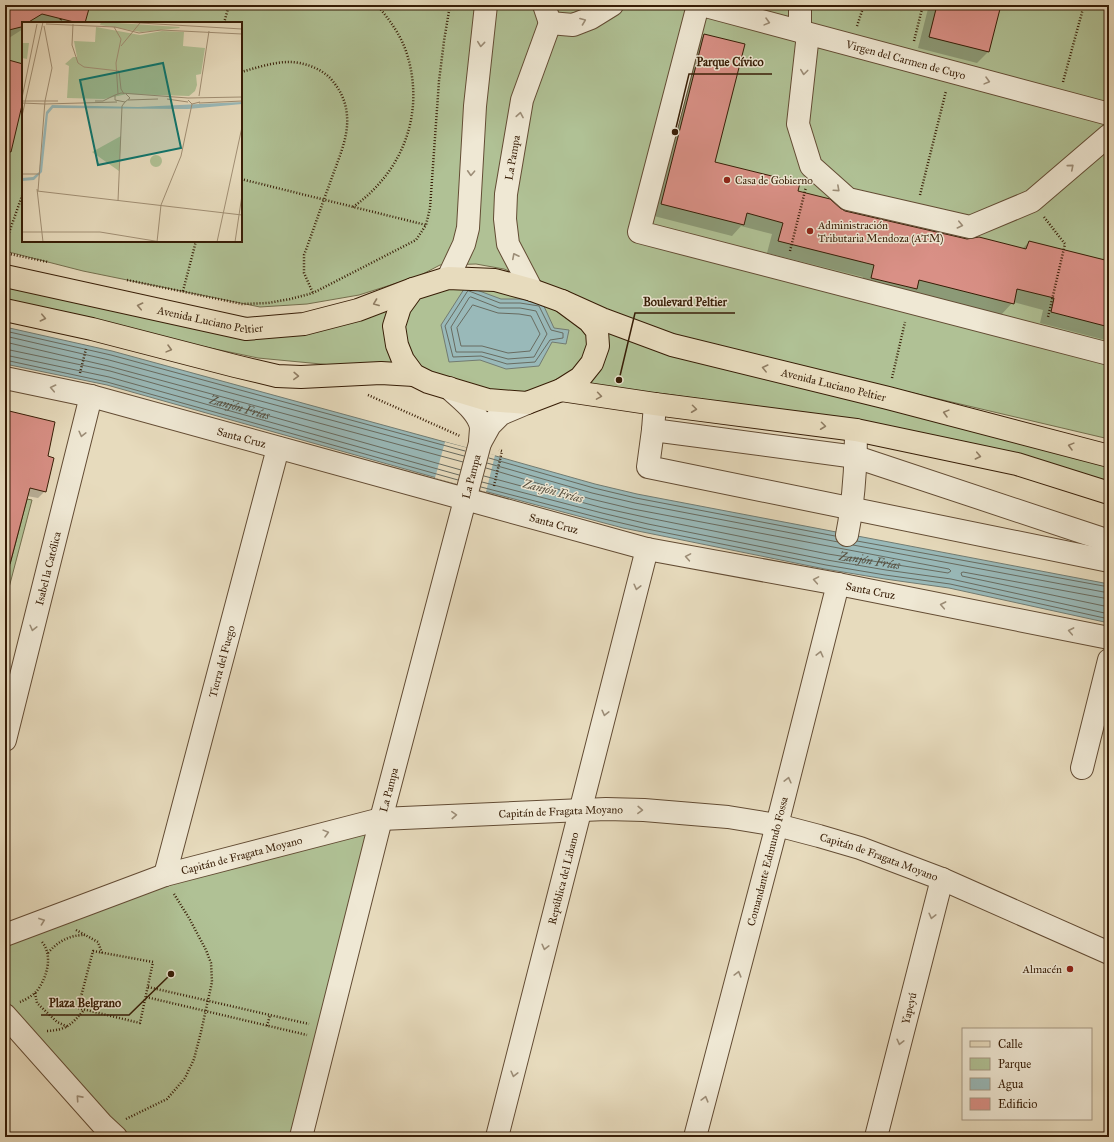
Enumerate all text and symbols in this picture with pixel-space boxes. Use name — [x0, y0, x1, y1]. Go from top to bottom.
one-way arrow — [579, 17, 586, 26]
one-way arrow — [763, 17, 770, 26]
inset map — [22, 22, 242, 242]
street label: Virgen del Carmen de Cuyo — [844, 37, 967, 82]
one-way arrow — [477, 41, 486, 47]
callout: Parque Cívico — [689, 50, 772, 74]
text: Parque Cívico — [696, 55, 764, 70]
one-way arrow — [800, 69, 809, 75]
one-way arrow — [983, 76, 990, 85]
one-way arrow — [515, 111, 523, 118]
street label: La Pampa — [502, 134, 522, 181]
one-way arrow — [1067, 164, 1074, 171]
one-way arrow — [467, 170, 476, 176]
place label: Casa de Gobierno — [735, 174, 813, 187]
marker: Casa de Gobierno — [722, 175, 732, 185]
one-way arrow — [832, 184, 839, 191]
place label: Administración Tributaria Mendoza (ATM) — [817, 219, 943, 245]
one-way arrow — [956, 220, 963, 229]
marker: Administración Tributaria Mendoza (ATM) — [805, 226, 815, 236]
one-way arrow — [512, 252, 519, 260]
callout: Boulevard Peltier — [635, 289, 735, 313]
text: Boulevard Peltier — [643, 295, 728, 309]
one-way arrow — [373, 298, 380, 306]
one-way arrow — [137, 302, 144, 310]
street label: Avenida Luciano Peltier — [155, 303, 264, 336]
one-way arrow — [40, 314, 46, 322]
one-way arrow — [166, 344, 173, 353]
one-way arrow — [762, 364, 768, 372]
street label: Avenida Luciano Peltier — [779, 365, 888, 404]
one-way arrow — [293, 372, 299, 381]
one-way arrow — [50, 384, 56, 393]
one-way arrow — [596, 391, 602, 400]
water label: Zanjón Frías — [207, 392, 272, 423]
one-way arrow — [691, 405, 697, 414]
one-way arrow — [942, 409, 949, 418]
one-way arrow — [820, 421, 826, 430]
street label: Santa Cruz — [215, 424, 268, 450]
one-way arrow — [78, 430, 87, 437]
one-way arrow — [1068, 442, 1075, 451]
one-way arrow — [975, 451, 981, 459]
street label: La Pampa — [459, 453, 483, 500]
water label: Zanjón Frías — [520, 476, 585, 507]
street label: Santa Cruz — [528, 510, 580, 536]
street label: Isabel la Católica — [32, 530, 63, 606]
water label: Zanjón Frías — [837, 549, 902, 572]
one-way arrow — [685, 553, 691, 561]
one-way arrow — [813, 576, 819, 585]
street label: Santa Cruz — [845, 579, 897, 602]
one-way arrow — [634, 584, 642, 590]
one-way arrow — [940, 602, 946, 610]
street label: Tierra del Fuego — [206, 623, 237, 699]
one-way arrow — [29, 624, 38, 631]
one-way arrow — [1068, 627, 1074, 635]
one-way arrow — [816, 651, 824, 657]
one-way arrow — [601, 709, 610, 716]
street label: La Pampa — [377, 766, 401, 813]
one-way arrow — [784, 777, 792, 783]
street label: Comandante Edmundo Fossa — [744, 795, 791, 927]
street label: Capitán de Fragata Moyano — [498, 802, 624, 820]
one-way arrow — [637, 805, 643, 814]
one-way arrow — [451, 811, 457, 820]
one-way arrow — [322, 829, 329, 838]
street label: República del Libano — [545, 830, 581, 926]
street label: Capitán de Fragata Moyano — [818, 830, 940, 884]
street label: Capitán de Fragata Moyano — [180, 833, 304, 877]
one-way arrow — [928, 913, 937, 920]
one-way arrow — [38, 917, 45, 926]
one-way arrow — [542, 944, 550, 951]
place label: Almacén — [1022, 963, 1062, 976]
marker: Almacén — [1065, 964, 1075, 974]
one-way arrow — [733, 970, 742, 977]
callout: Plaza Belgrano — [41, 991, 129, 1015]
street label: Yapeyú — [899, 991, 919, 1025]
text: Plaza Belgrano — [49, 996, 121, 1011]
legend — [962, 1028, 1092, 1120]
text: Calle — [998, 1037, 1023, 1051]
one-way arrow — [896, 1039, 905, 1046]
text: Parque — [998, 1057, 1031, 1072]
one-way arrow — [510, 1070, 518, 1077]
text: Agua — [997, 1077, 1024, 1092]
one-way arrow — [77, 1096, 84, 1103]
one-way arrow — [700, 1096, 709, 1103]
text: Edificio — [998, 1097, 1037, 1111]

